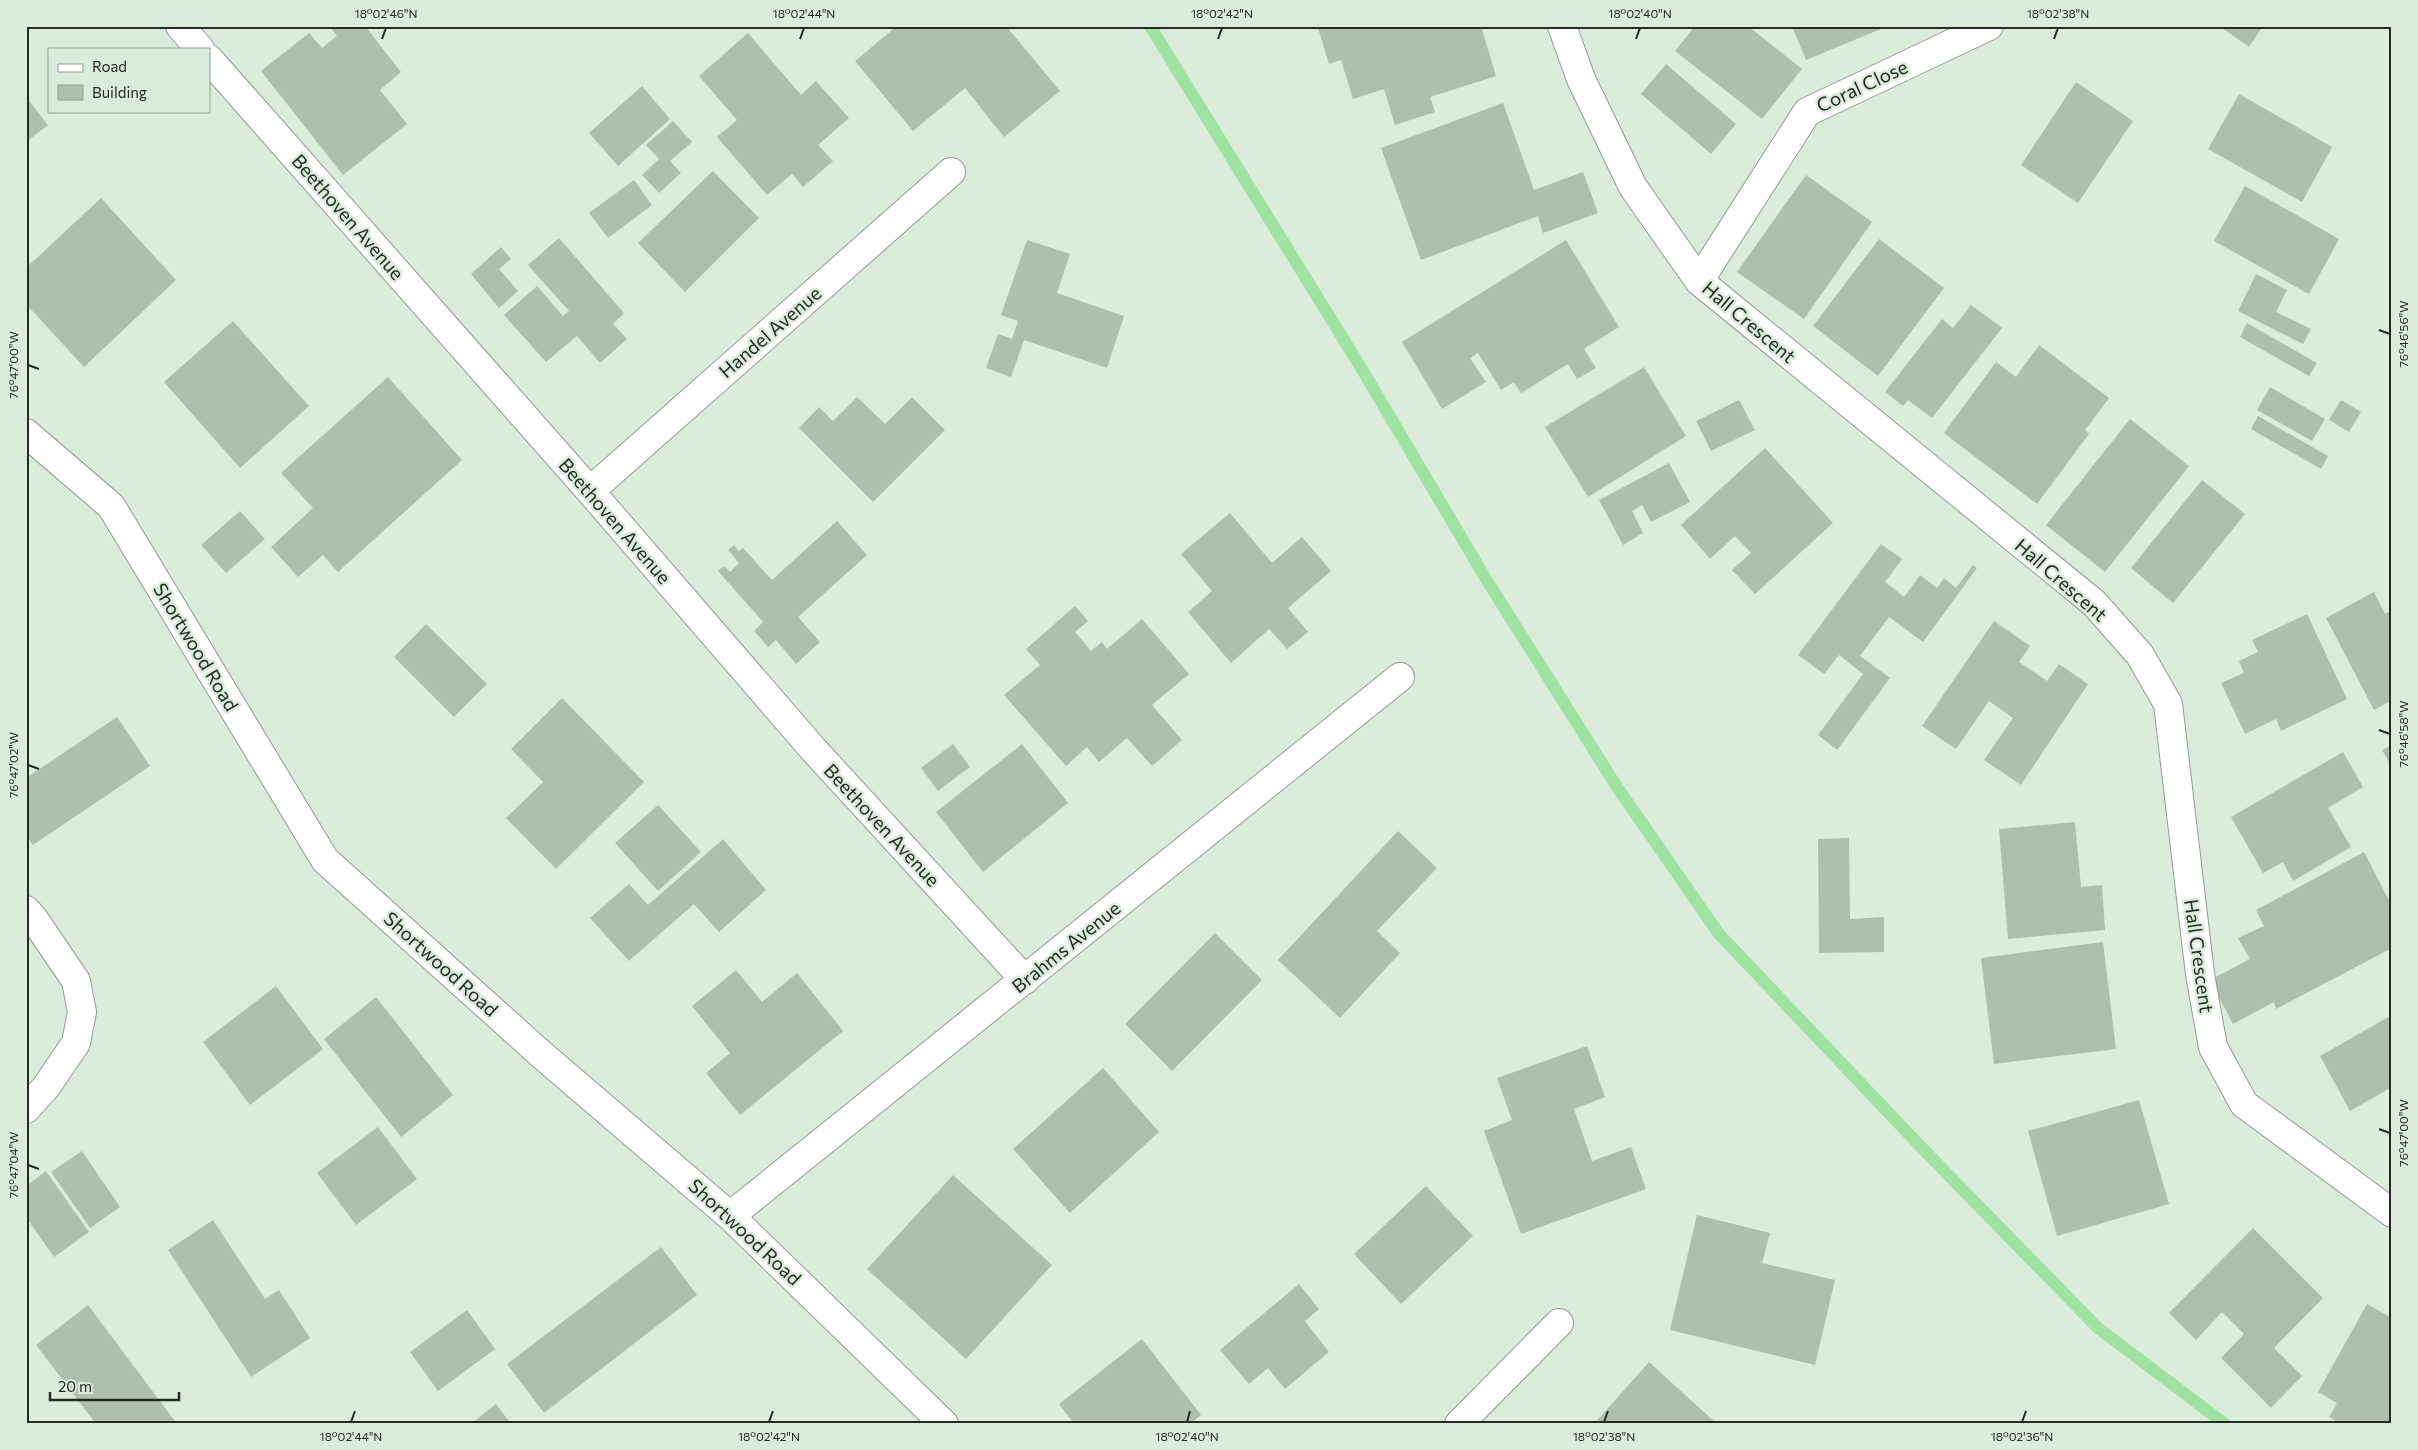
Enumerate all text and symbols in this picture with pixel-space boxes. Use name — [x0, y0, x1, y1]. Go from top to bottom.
text: 18°02'46"N — [355, 6, 417, 20]
text: 18°02'44"N — [773, 6, 835, 20]
text: 18°02'42"N — [1191, 6, 1253, 20]
text: 18°02'40"N — [1608, 6, 1672, 20]
text: 18°02'38"N — [2027, 6, 2089, 20]
legend — [48, 48, 210, 112]
street label: Coral Close — [1813, 54, 1911, 117]
text: Road — [92, 57, 127, 75]
text: Building — [92, 83, 147, 101]
street label: Beethoven Avenue — [287, 149, 409, 284]
street label: Hall Crescent — [1698, 276, 1801, 367]
street label: Handel Avenue — [714, 281, 825, 382]
text: 76°46'56"W — [2396, 301, 2410, 368]
text: 76°47'00"W — [6, 331, 20, 399]
street label: Beethoven Avenue — [554, 453, 676, 588]
street label: Hall Crescent — [2011, 533, 2112, 626]
street label: Shortwood Road — [149, 579, 244, 715]
text: 76°46'58"W — [2396, 701, 2410, 768]
text: 76°47'02"W — [6, 732, 20, 798]
street label: Beethoven Avenue — [820, 759, 945, 891]
street label: Brahms Avenue — [1007, 896, 1124, 997]
street label: Hall Crescent — [2180, 898, 2219, 1014]
street label: Shortwood Road — [380, 906, 503, 1021]
text: 76°47'00"W — [2396, 1099, 2410, 1167]
text: 76°47'04"W — [6, 1132, 20, 1198]
street label: Shortwood Road — [684, 1174, 806, 1290]
scale bar — [50, 1370, 179, 1402]
text: 20 m — [58, 1377, 92, 1395]
text: 18°02'44"N — [320, 1429, 382, 1443]
text: 18°02'42"N — [738, 1429, 800, 1443]
text: 18°02'40"N — [1155, 1429, 1219, 1443]
text: 18°02'38"N — [1573, 1429, 1635, 1443]
text: 18°02'36"N — [1991, 1429, 2053, 1443]

